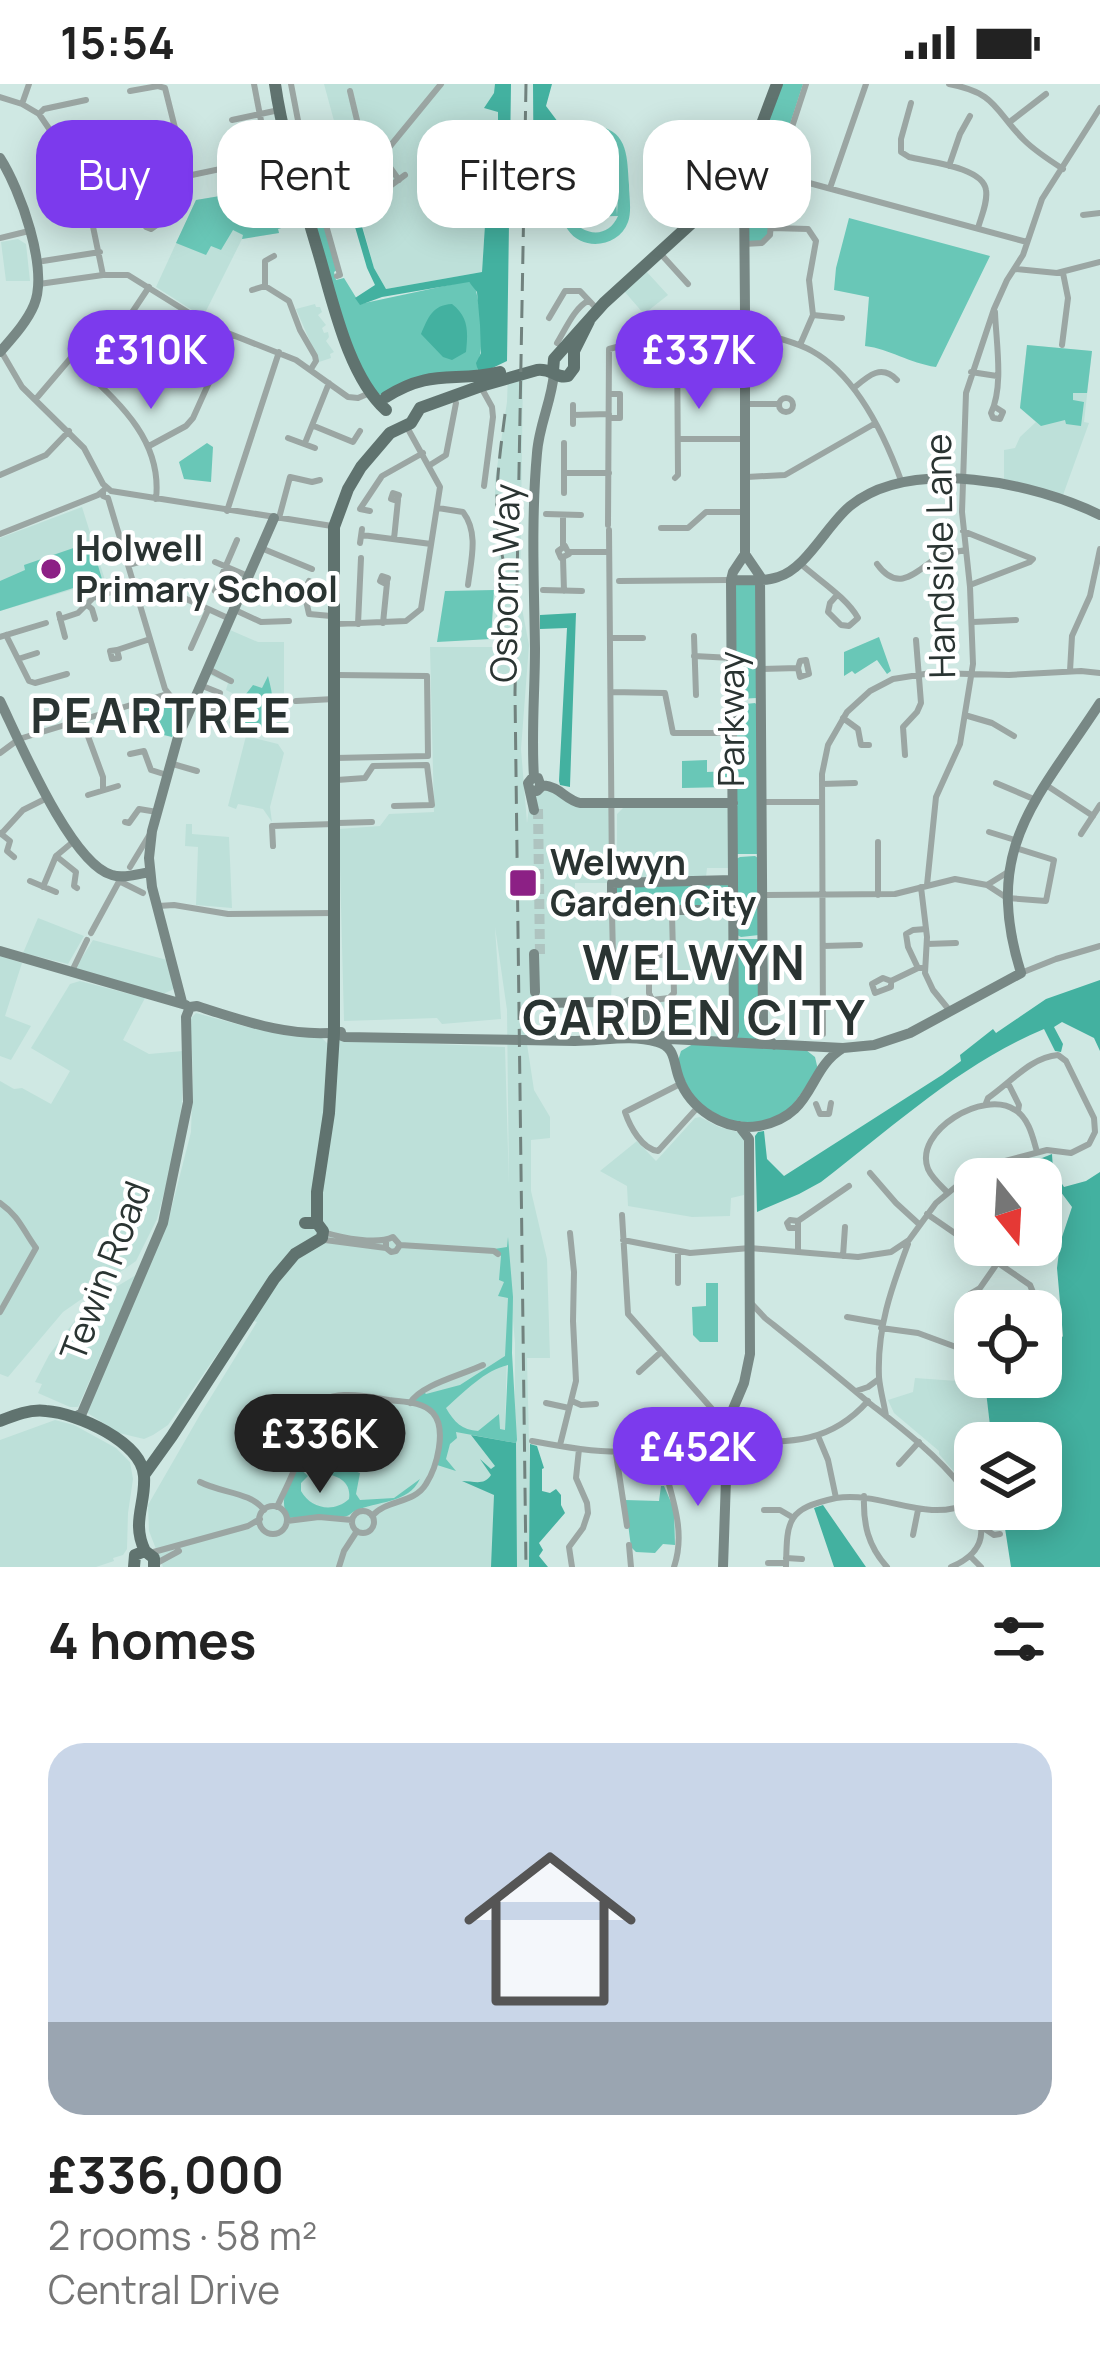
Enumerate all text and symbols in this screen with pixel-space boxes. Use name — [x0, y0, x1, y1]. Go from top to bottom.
text: 15:54 — [60, 11, 175, 73]
chip: Buy — [36, 120, 193, 228]
chip: Rent — [217, 120, 393, 228]
chip: Filters — [417, 120, 619, 228]
chip: New — [643, 120, 811, 228]
pin: £310K — [67, 310, 235, 412]
pin: £337K — [615, 310, 783, 412]
text: £310K — [95, 322, 207, 376]
text: £337K — [642, 322, 756, 376]
street label: Handside Lane — [913, 433, 966, 679]
street label: Osborn Way — [478, 483, 531, 683]
place label: Holwell Primary School — [75, 523, 338, 613]
marker: Holwell Primary School — [38, 556, 64, 582]
street label: Parkway — [706, 651, 755, 787]
district label: PEARTREE — [30, 682, 294, 747]
place label: Welwyn Garden City — [550, 837, 756, 927]
marker: Welwyn Garden City — [507, 867, 539, 899]
district label: WELWYN GARDEN CITY — [522, 929, 868, 1049]
north arrow — [954, 1158, 1062, 1266]
map controls — [954, 1158, 1062, 1530]
street label: Tewin Road — [48, 1174, 161, 1368]
button: locate — [954, 1290, 1062, 1398]
pin: £336K — [236, 1394, 404, 1496]
text: £336K — [261, 1406, 379, 1460]
pin: £452K — [614, 1407, 782, 1509]
text: £452K — [640, 1419, 756, 1473]
button: layers — [954, 1422, 1062, 1530]
text: 4 homes — [48, 1605, 256, 1674]
icon: filters — [986, 1606, 1052, 1672]
icon: home — [442, 1821, 658, 2037]
text: £336,000 — [48, 2139, 284, 2208]
text: 2 rooms · 58 m² — [48, 2208, 317, 2262]
text: Central Drive — [48, 2262, 280, 2316]

